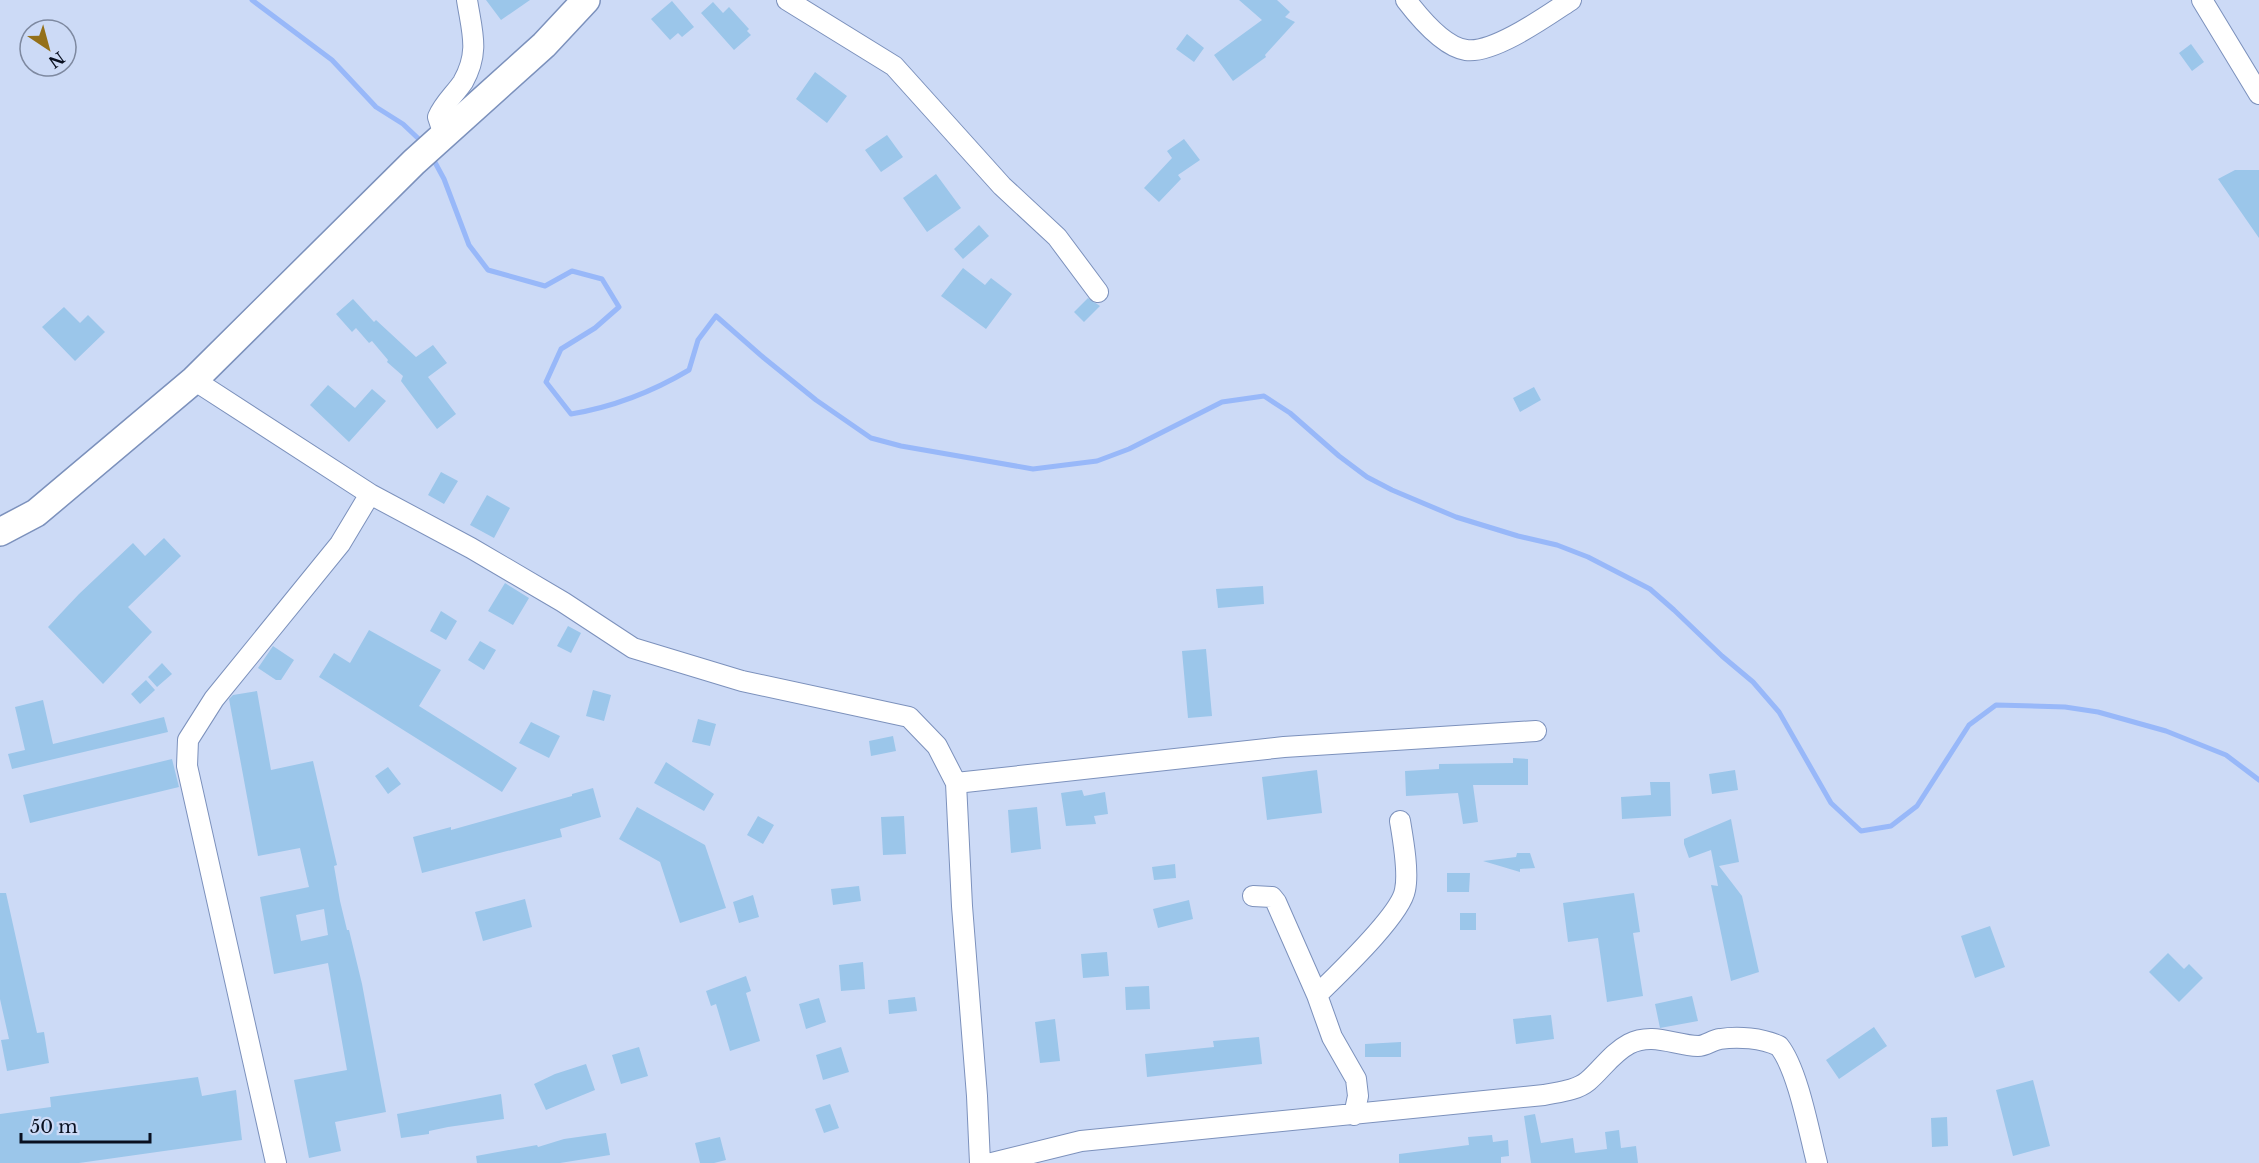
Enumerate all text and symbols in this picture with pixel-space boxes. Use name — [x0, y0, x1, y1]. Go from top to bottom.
north arrow — [18, 18, 78, 78]
text: N — [45, 48, 69, 73]
scale bar — [21, 1106, 150, 1144]
text: 50 m — [30, 1116, 78, 1138]

